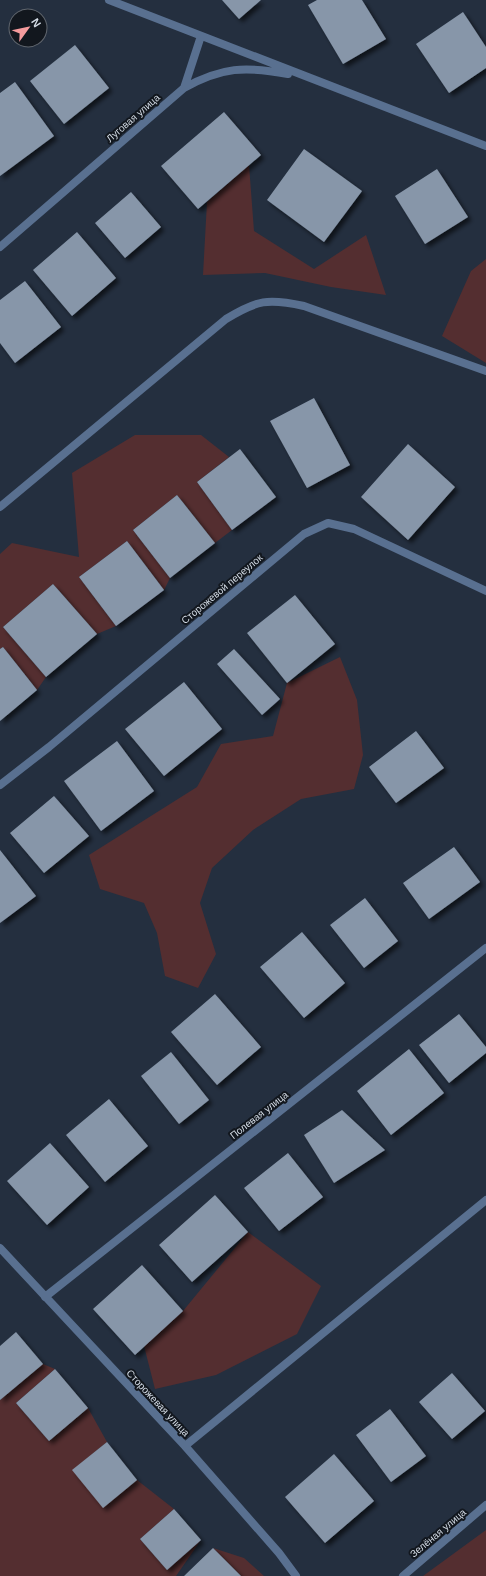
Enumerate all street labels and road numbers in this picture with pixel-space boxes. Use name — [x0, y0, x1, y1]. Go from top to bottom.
street label: Луговая улица — [104, 92, 162, 144]
street label: Сторожевой переулок — [179, 552, 265, 626]
street label: Полевая улица — [228, 1089, 290, 1141]
street label: Сторожевая улица — [124, 1367, 192, 1439]
street label: Зелёная улица — [408, 1506, 468, 1560]

